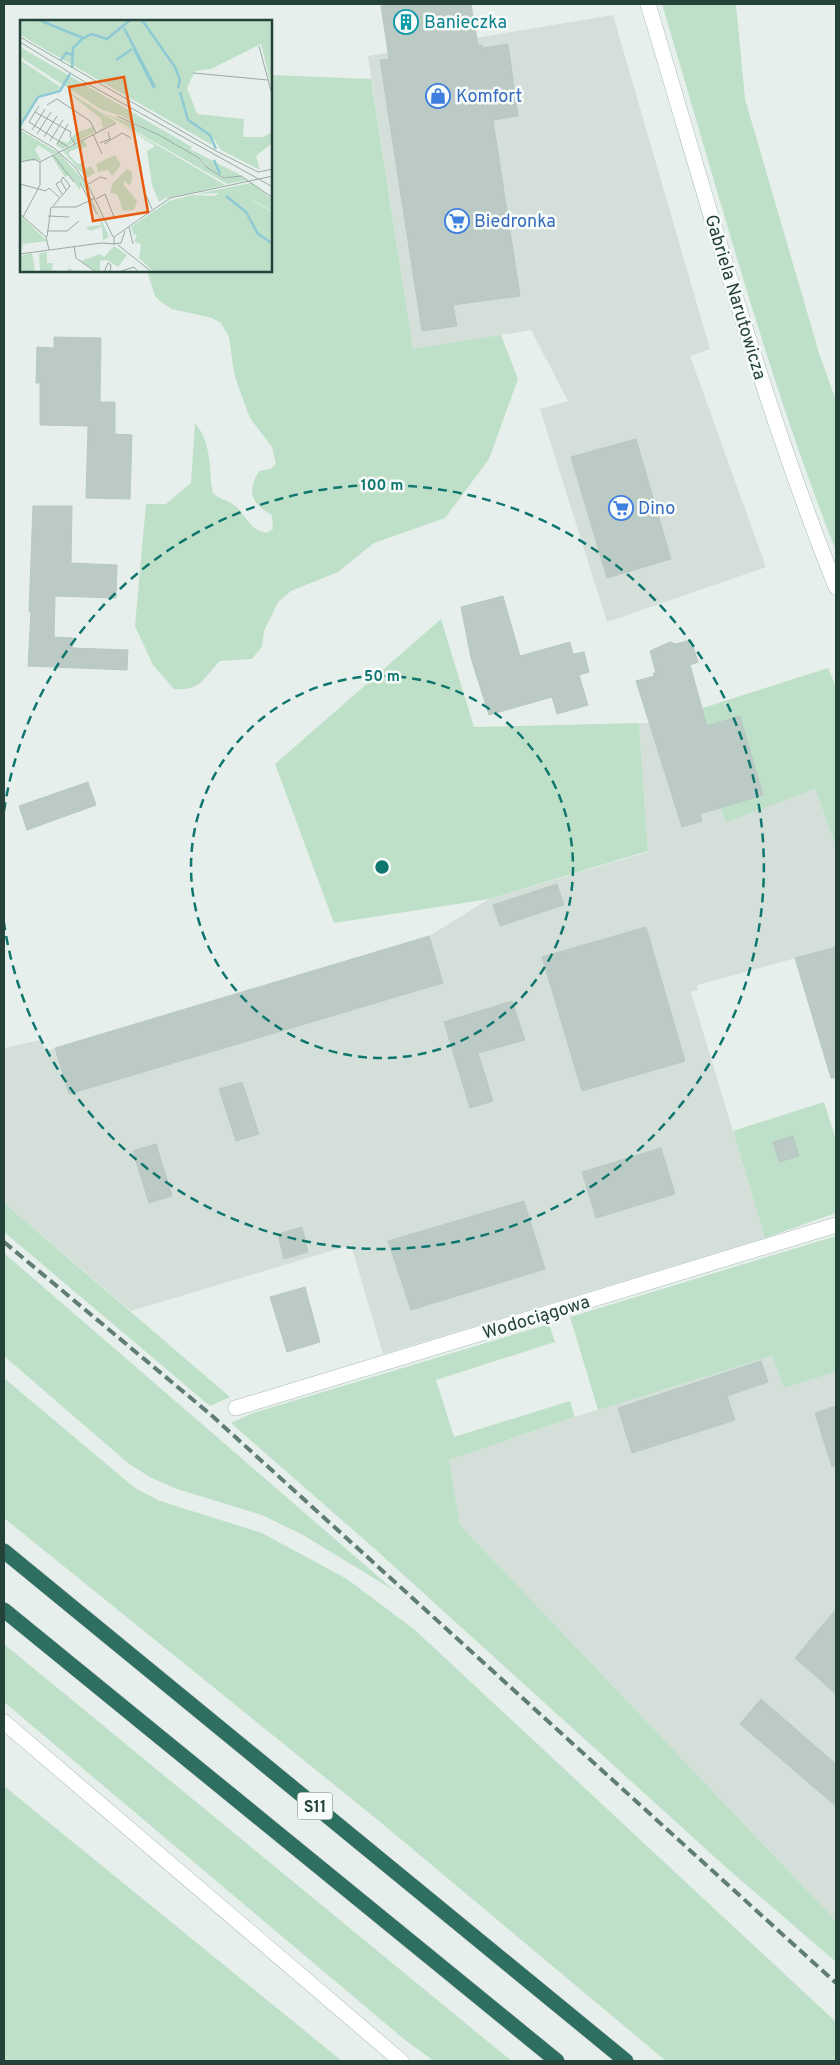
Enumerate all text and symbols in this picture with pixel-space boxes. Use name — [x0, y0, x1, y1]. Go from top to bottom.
building icon: Banieczka — [393, 9, 419, 35]
place label: Banieczka — [424, 12, 507, 35]
inset map — [20, 20, 272, 272]
shop icon: Komfort — [425, 83, 451, 109]
place label: Komfort — [456, 86, 522, 109]
supermarket icon: Biedronka — [444, 208, 470, 234]
place label: Biedronka — [474, 211, 556, 234]
street label: Gabriela Narutowicza — [698, 212, 771, 383]
text: 100 m — [361, 477, 403, 496]
supermarket icon: Dino — [608, 495, 634, 521]
place label: Dino — [638, 498, 675, 521]
text: 50 m — [364, 668, 400, 687]
centre of rings — [373, 858, 391, 876]
street label: Wodociągowa — [480, 1291, 593, 1346]
road number: S11 — [298, 1792, 332, 1820]

